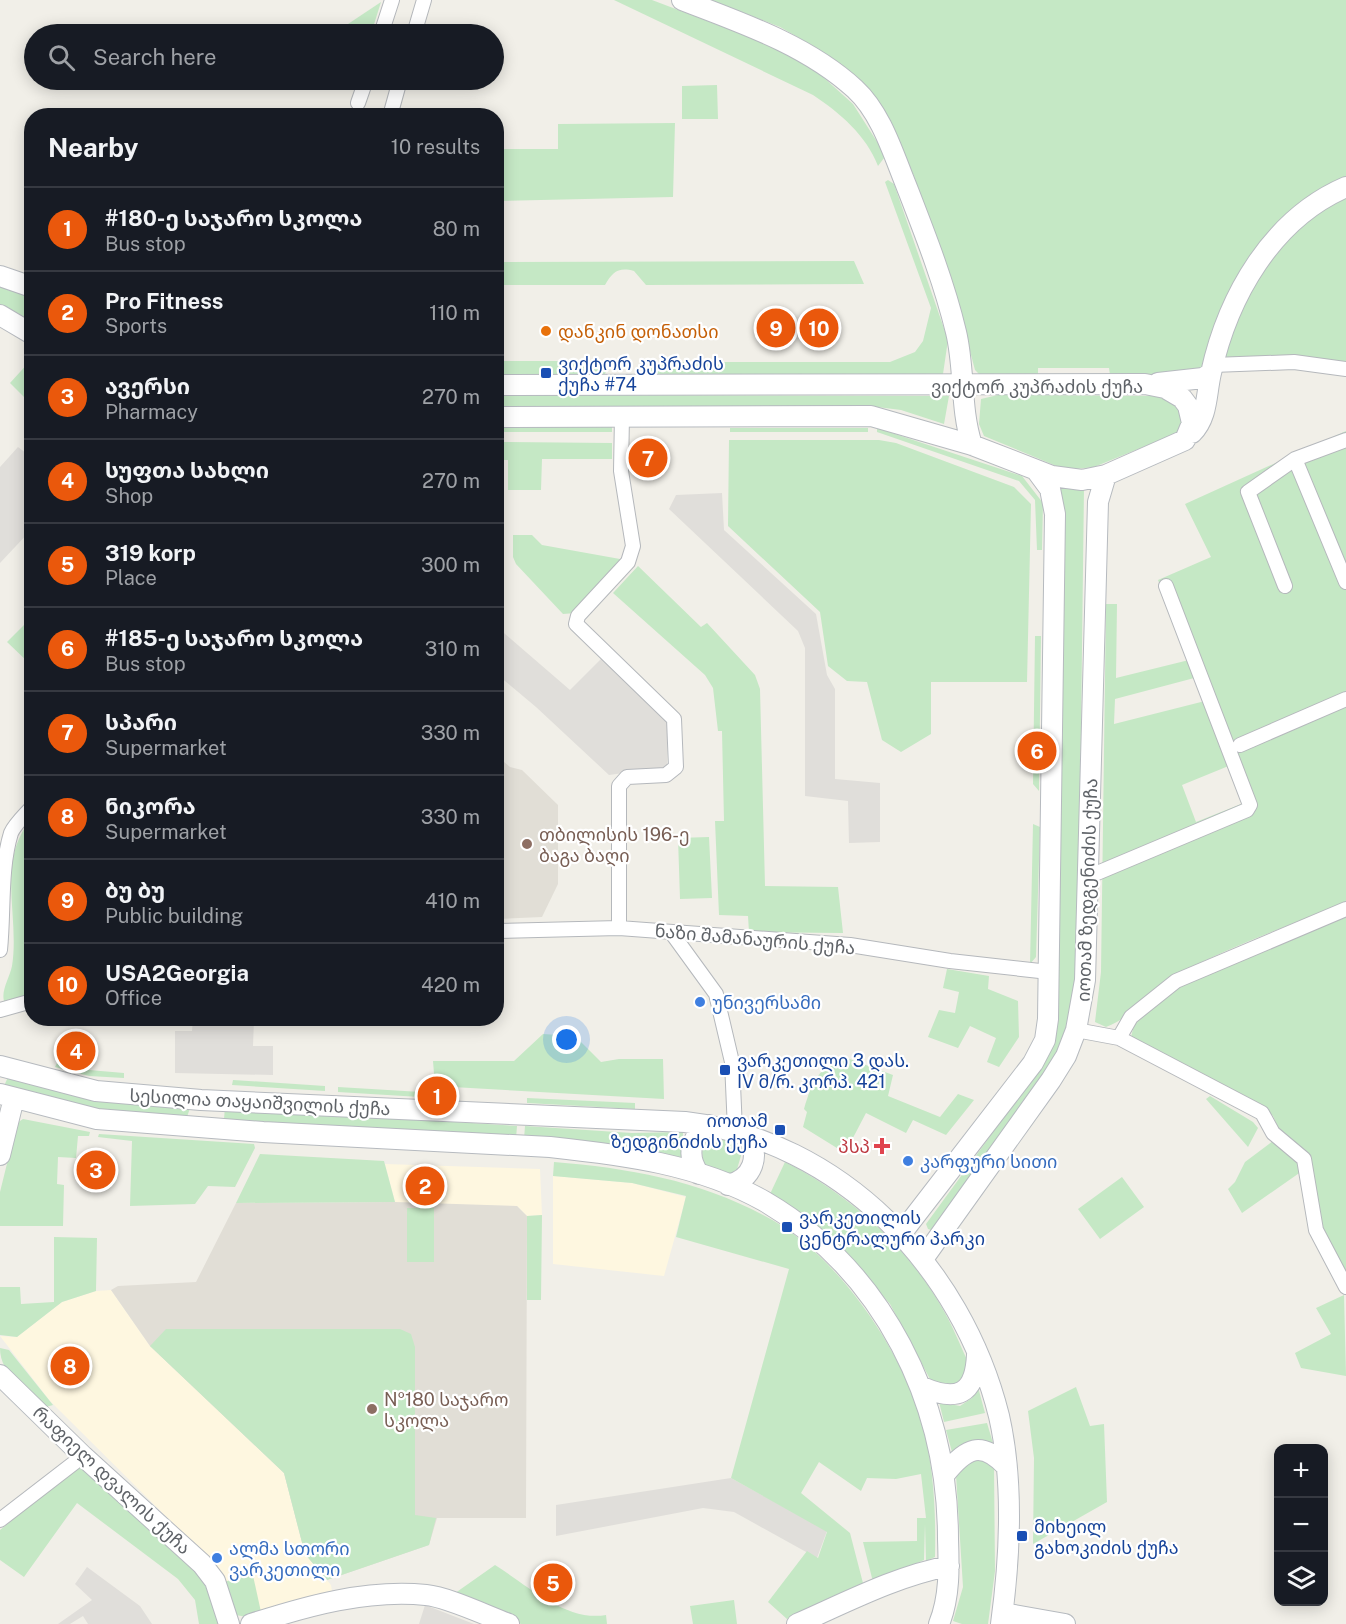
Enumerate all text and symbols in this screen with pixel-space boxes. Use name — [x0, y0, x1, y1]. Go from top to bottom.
search box — [24, 24, 504, 90]
icon: search — [45, 41, 78, 74]
text: Search here — [93, 44, 217, 70]
text: Nearby — [48, 132, 138, 163]
text: 10 results — [391, 135, 480, 159]
text: #180-ე საჯარო სკოლა — [105, 205, 362, 231]
text: 1 — [63, 217, 72, 241]
text: 80 m — [433, 217, 480, 241]
text: Bus stop — [105, 232, 186, 256]
text: Pro Fitness — [105, 288, 223, 314]
text: 2 — [61, 301, 74, 325]
text: 110 m — [429, 301, 480, 325]
pin: 9 — [756, 306, 796, 350]
pin: 10 — [800, 306, 838, 350]
text: Sports — [105, 314, 167, 338]
place label: დანკინ დონათსი — [558, 321, 719, 343]
marker: დანკინ დონათსი — [539, 324, 553, 338]
place label: ვიქტორ კუპრაძის ქუჩა #74 — [558, 353, 724, 396]
marker: ვიქტორ კუპრაძის ქუჩა #74 — [539, 366, 553, 380]
text: ავერსი — [105, 373, 190, 399]
street label: ვიქტორ კუპრაძის ქუჩა — [931, 376, 1143, 398]
text: 3 — [61, 385, 74, 409]
text: 270 m — [422, 385, 480, 409]
text: Pharmacy — [105, 400, 198, 424]
pin: 7 — [628, 436, 668, 480]
text: სუფთა სახლი — [105, 457, 269, 483]
text: 4 — [61, 469, 74, 493]
text: 270 m — [422, 469, 480, 493]
text: Shop — [105, 484, 153, 508]
text: 319 korp — [105, 540, 196, 566]
text: 5 — [61, 553, 74, 577]
text: 300 m — [421, 553, 480, 577]
text: Place — [105, 566, 157, 590]
text: #185-ე საჯარო სკოლა — [105, 625, 363, 651]
text: 6 — [61, 637, 74, 661]
text: 310 m — [425, 637, 480, 661]
text: Bus stop — [105, 652, 186, 676]
text: სპარი — [105, 709, 177, 735]
text: 7 — [61, 721, 74, 745]
text: 330 m — [421, 721, 480, 745]
pin: 6 — [1018, 728, 1056, 774]
text: Supermarket — [105, 736, 227, 760]
street label: იოთამ ზედგენიძის ქუჩა — [1073, 778, 1102, 1002]
text: ნიკორა — [105, 793, 196, 819]
text: 8 — [61, 805, 74, 829]
text: 330 m — [421, 805, 480, 829]
text: Supermarket — [105, 820, 227, 844]
place label: თბილისის 196-ე ბაგა ბაღი — [539, 824, 690, 867]
marker: თბილისის 196-ე ბაგა ბაღი — [520, 837, 534, 851]
text: ბუ ბუ — [105, 877, 165, 903]
text: 9 — [61, 889, 74, 913]
text: 410 m — [425, 889, 480, 913]
text: Public building — [105, 904, 243, 928]
street label: ნაზი შამანაურის ქუჩა — [654, 920, 856, 959]
text: USA2Georgia — [105, 960, 249, 986]
text: 10 — [57, 973, 78, 997]
text: 420 m — [421, 973, 480, 997]
text: Office — [105, 986, 162, 1010]
place label: უნივერსამი — [712, 992, 821, 1014]
marker: უნივერსამი — [693, 995, 707, 1009]
your location — [552, 1025, 581, 1054]
pin: 4 — [56, 1028, 96, 1074]
place label: ვარკეთილი 3 დას. IV მ/რ. კორპ. 421 — [737, 1050, 909, 1093]
marker: ვარკეთილი 3 დას. IV მ/რ. კორპ. 421 — [718, 1063, 732, 1077]
pin: 1 — [418, 1074, 456, 1118]
street label: სესილია თაყაიშვილის ქუჩა — [129, 1085, 391, 1120]
place label: იოთამ ზედგინიძის ქუჩა — [611, 1110, 768, 1153]
marker: იოთამ ზედგინიძის ქუჩა — [773, 1123, 787, 1137]
place label: პსპ — [838, 1136, 870, 1157]
marker: პსპ — [875, 1139, 889, 1153]
pin: 3 — [76, 1148, 116, 1192]
place label: კარფური სითი — [920, 1151, 1057, 1173]
marker: კარფური სითი — [901, 1154, 915, 1168]
pin: 2 — [406, 1164, 444, 1208]
place label: ვარკეთილის ცენტრალური პარკი — [799, 1207, 985, 1250]
marker: ვარკეთილის ცენტრალური პარკი — [780, 1220, 794, 1234]
pin: 8 — [50, 1344, 90, 1388]
place label: №180 საჯარო სკოლა — [384, 1389, 508, 1432]
street label: რაფიელ დვალის ქუჩა — [28, 1402, 195, 1559]
marker: №180 საჯარო სკოლა — [365, 1402, 379, 1416]
map controls — [1274, 1444, 1328, 1606]
button: + — [1274, 1444, 1328, 1498]
button: − — [1274, 1498, 1328, 1552]
place label: მიხეილ გახოკიძის ქუჩა — [1034, 1516, 1179, 1559]
marker: მიხეილ გახოკიძის ქუჩა — [1015, 1529, 1029, 1543]
place label: ალმა სთორი ვარკეთილი — [229, 1538, 350, 1581]
marker: ალმა სთორი ვარკეთილი — [210, 1551, 224, 1565]
button: layers — [1274, 1552, 1328, 1606]
pin: 5 — [534, 1560, 572, 1606]

